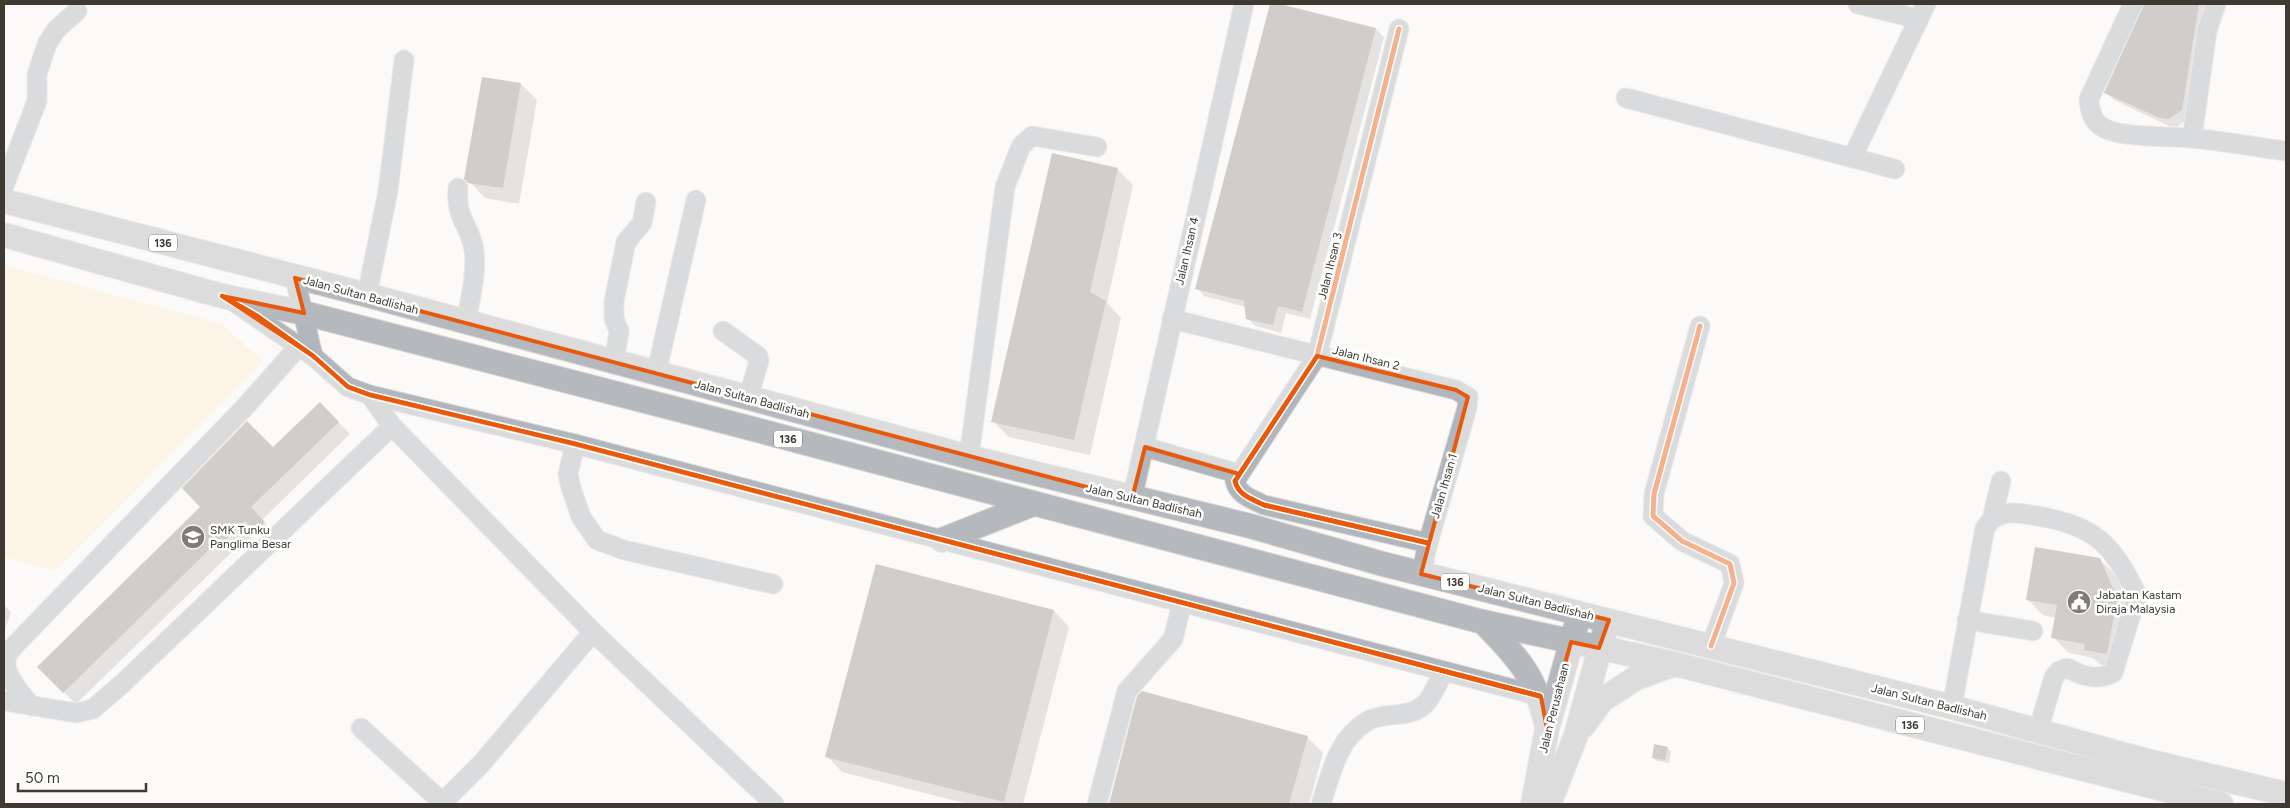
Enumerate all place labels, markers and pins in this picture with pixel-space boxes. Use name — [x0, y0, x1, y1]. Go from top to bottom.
place label: SMK Tunku Panglima Besar — [210, 523, 291, 551]
school or university icon: SMK Tunku Panglima Besar — [180, 524, 206, 550]
place label: Jabatan Kastam Diraja Malaysia — [2096, 588, 2182, 616]
public building icon: Jabatan Kastam Diraja Malaysia — [2066, 589, 2092, 615]

